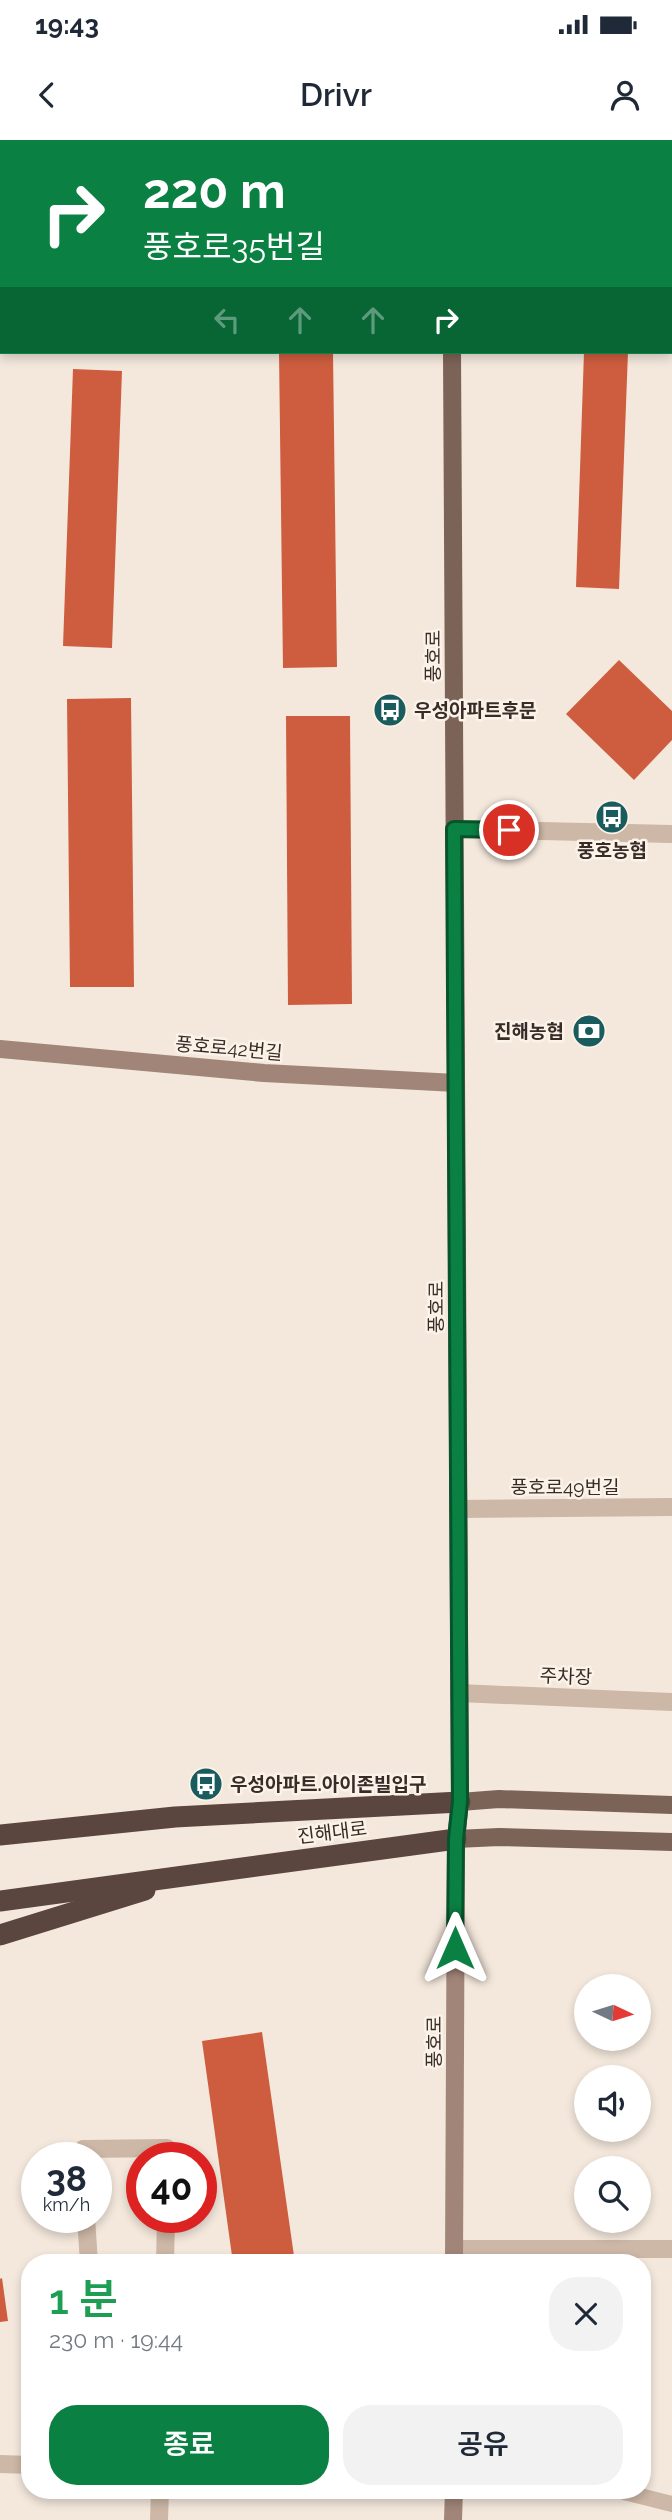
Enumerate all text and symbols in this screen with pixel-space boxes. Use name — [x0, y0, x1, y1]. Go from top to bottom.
text: 19:43 — [35, 10, 99, 40]
icon: back — [28, 76, 66, 114]
text: Drivr — [300, 76, 372, 113]
icon: person — [606, 76, 644, 114]
text: 220 m — [143, 162, 286, 219]
icon: right — [28, 168, 119, 259]
text: 풍호로35번길 — [143, 228, 325, 265]
icon: left — [208, 301, 246, 339]
icon: ahead — [281, 301, 319, 339]
icon: ahead — [354, 301, 392, 339]
icon: right — [427, 301, 465, 339]
street label: 풍호로 — [422, 630, 444, 682]
bus stop icon: 우성아파트후문 — [371, 691, 409, 729]
place label: 우성아파트후문 — [414, 699, 536, 721]
bus stop icon: 풍호농협 — [593, 798, 631, 836]
pin — [479, 800, 539, 860]
icon: arrive — [490, 811, 528, 849]
place label: 풍호농협 — [577, 839, 647, 861]
bank icon: 진해농협 — [570, 1012, 608, 1050]
place label: 진해농협 — [494, 1020, 564, 1042]
street label: 풍호로42번길 — [174, 1032, 284, 1064]
street label: 풍호로 — [425, 1281, 447, 1333]
street label: 풍호로49번길 — [511, 1476, 619, 1498]
street label: 주차장 — [539, 1664, 593, 1688]
bus stop icon: 우성아파트.아이존빌입구 — [187, 1765, 225, 1803]
place label: 우성아파트.아이존빌입구 — [230, 1773, 427, 1795]
street label: 진해대로 — [296, 1817, 368, 1847]
position arrow — [418, 1911, 492, 1985]
north arrow — [574, 1974, 651, 2051]
map controls — [574, 1974, 651, 2233]
street label: 풍호로 — [423, 2016, 445, 2068]
button: sound — [574, 2065, 651, 2142]
speed limit sign: 40 — [126, 2142, 217, 2233]
button: search — [574, 2156, 651, 2233]
text: 38 — [46, 2158, 87, 2199]
text: km/h — [43, 2194, 90, 2215]
text: 1 분 — [49, 2275, 118, 2324]
button: close — [549, 2277, 623, 2351]
text: 230 m · 19:44 — [49, 2326, 183, 2353]
button: 종료 — [49, 2405, 329, 2485]
button: 공유 — [343, 2405, 623, 2485]

